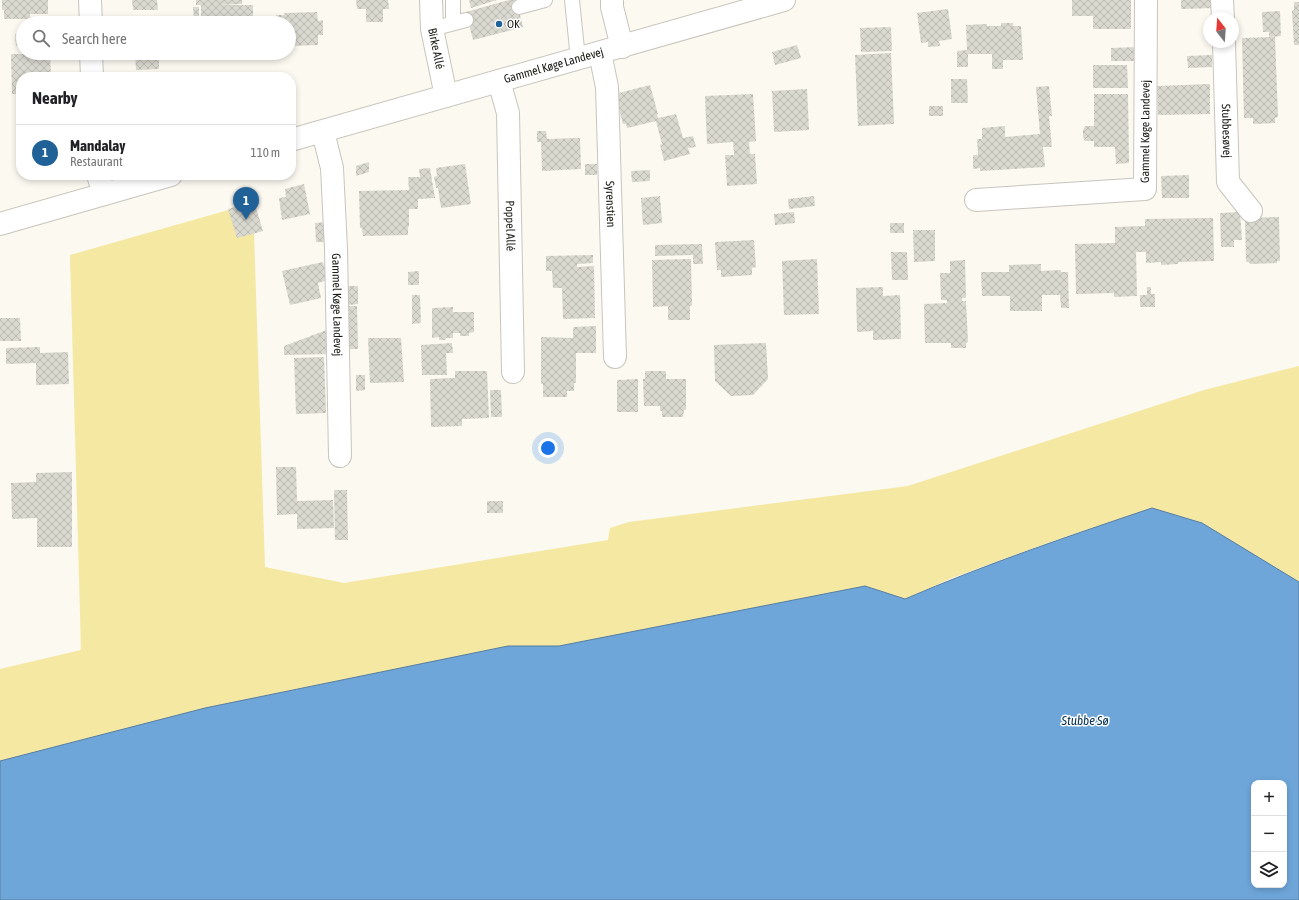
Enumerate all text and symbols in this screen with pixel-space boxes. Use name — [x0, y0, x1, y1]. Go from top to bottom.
north arrow — [1203, 12, 1239, 48]
search box — [16, 16, 296, 60]
place label: OK — [507, 17, 520, 31]
marker: OK — [494, 19, 504, 29]
icon: search — [30, 27, 52, 49]
street label: Birke Allé — [425, 27, 447, 70]
text: Search here — [62, 30, 127, 47]
street label: Gammel Køge Landevej — [502, 45, 605, 86]
street label: Gammel Køge Landevej — [1138, 80, 1153, 183]
text: Nearby — [32, 88, 78, 108]
street label: Stubbesøvej — [1219, 104, 1234, 158]
text: Mandalay — [70, 137, 126, 154]
text: 1 — [42, 145, 48, 160]
text: 110 m — [251, 145, 280, 160]
text: Restaurant — [70, 154, 123, 169]
street label: Syrenstien — [603, 181, 618, 228]
pin: 1 — [233, 187, 259, 220]
street label: Poppel Allé — [503, 200, 518, 251]
street label: Gammel Køge Landevej — [329, 253, 345, 356]
your location — [538, 438, 558, 458]
water label: Stubbe Sø — [1060, 713, 1109, 728]
map controls — [1251, 780, 1287, 888]
button: + — [1251, 780, 1287, 816]
button: − — [1251, 816, 1287, 852]
button: layers — [1251, 852, 1287, 888]

